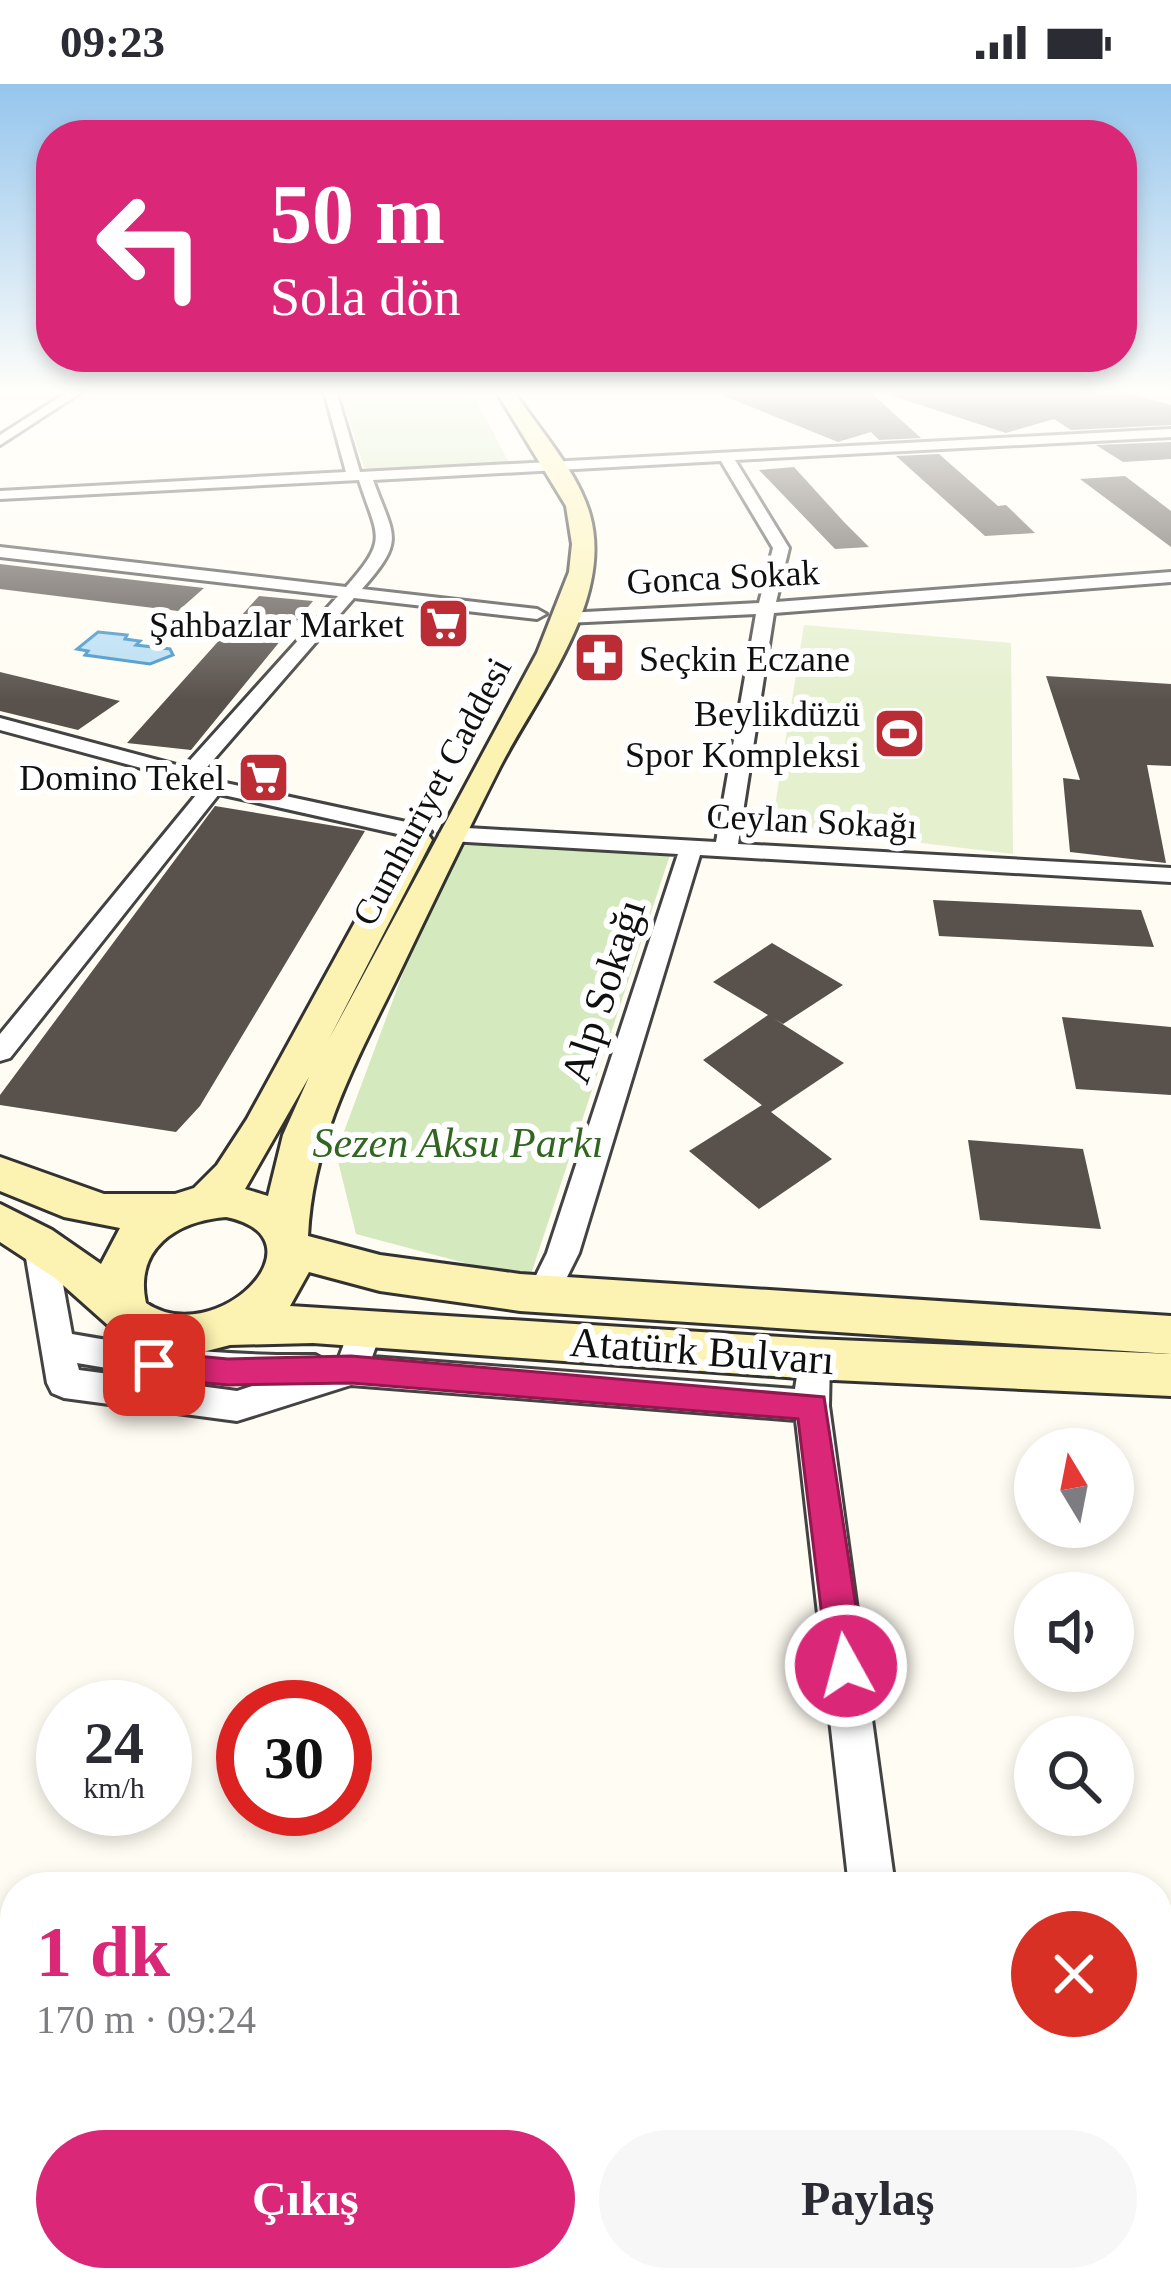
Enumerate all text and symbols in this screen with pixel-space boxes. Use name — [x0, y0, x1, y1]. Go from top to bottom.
text: 09:23 — [60, 17, 165, 67]
icon: left — [72, 168, 228, 324]
text: 50 m — [270, 168, 445, 261]
text: Sola dön — [270, 267, 461, 327]
street label: Gonca Sokak — [626, 552, 820, 602]
supermarket icon: Şahbazlar Market — [415, 596, 471, 652]
place label: Şahbazlar Market — [149, 605, 404, 645]
pharmacy icon: Seçkin Eczane — [572, 630, 628, 686]
place label: Seçkin Eczane — [639, 639, 850, 679]
street label: Cumhuriyet Caddesi — [345, 651, 519, 932]
place label: Beylikdüzü Spor Kompleksi — [625, 694, 860, 775]
sports icon: Beylikdüzü Spor Kompleksi — [871, 706, 927, 762]
supermarket icon: Domino Tekel — [236, 749, 292, 805]
place label: Domino Tekel — [19, 758, 225, 798]
street label: Ceylan Sokağı — [706, 796, 918, 846]
street label: Alp Sokağı — [552, 894, 654, 1089]
park label: Sezen Aksu Parkı — [313, 1120, 603, 1166]
pin — [103, 1314, 205, 1416]
street label: Atatürk Bulvarı — [568, 1319, 836, 1383]
icon: arrive — [121, 1332, 187, 1398]
north arrow — [1014, 1428, 1134, 1548]
map controls — [1014, 1428, 1134, 1836]
button: sound — [1014, 1572, 1134, 1692]
position arrow — [783, 1603, 909, 1729]
speed limit sign: 30 — [216, 1680, 372, 1836]
text: 24 — [84, 1710, 144, 1776]
button: search — [1014, 1716, 1134, 1836]
text: km/h — [83, 1771, 145, 1804]
button: close — [1011, 1911, 1137, 2037]
text: 1 dk — [36, 1912, 170, 1992]
text: 170 m · 09:24 — [36, 1998, 256, 2041]
button: Çıkış — [36, 2130, 575, 2268]
button: Paylaş — [599, 2130, 1137, 2268]

